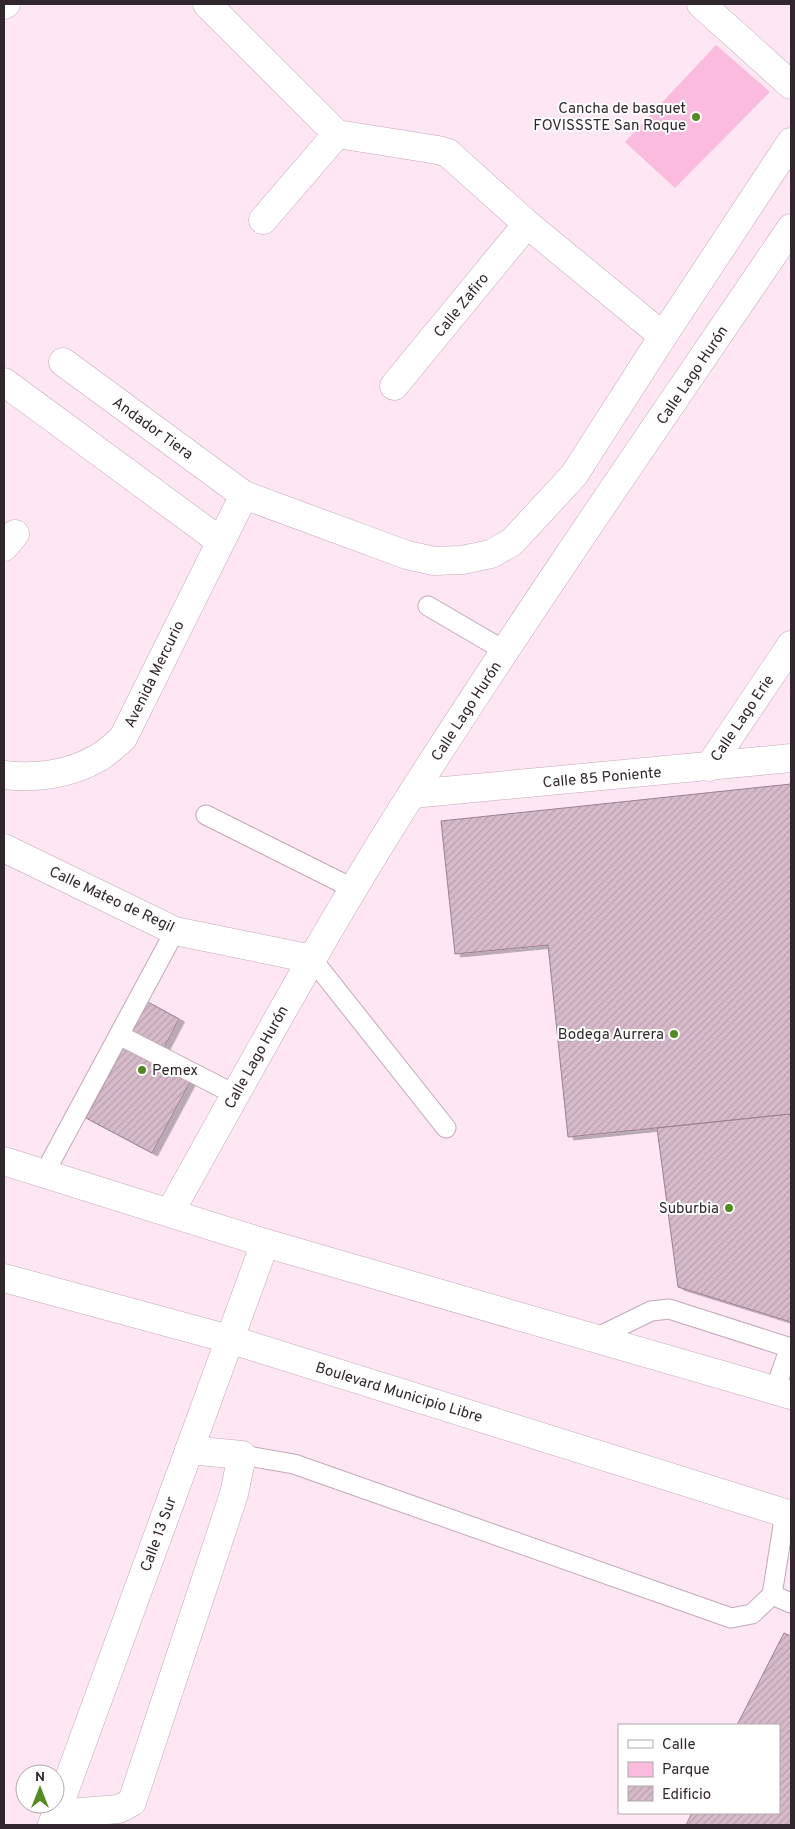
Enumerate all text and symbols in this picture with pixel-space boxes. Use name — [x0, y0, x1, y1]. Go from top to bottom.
place label: Cancha de basquet FOVISSSTE San Roque — [533, 100, 686, 136]
marker: Cancha de basquet FOVISSSTE San Roque — [690, 111, 702, 123]
street label: Calle Zafiro — [430, 270, 494, 342]
street label: Calle Lago Hurón — [653, 323, 733, 429]
street label: Andador Tiera — [108, 394, 196, 465]
street label: Avenida Mercurio — [121, 618, 190, 731]
street label: Calle Lago Hurón — [428, 658, 507, 765]
street label: Calle Lago Erie — [707, 672, 779, 766]
street label: Calle 85 Poniente — [542, 764, 662, 793]
street label: Calle Mateo de Regil — [46, 863, 177, 938]
street label: Calle Lago Hurón — [221, 1003, 294, 1113]
place label: Bodega Aurrera — [558, 1026, 664, 1045]
marker: Bodega Aurrera — [668, 1028, 680, 1040]
place label: Pemex — [152, 1062, 198, 1081]
marker: Pemex — [136, 1064, 148, 1076]
place label: Suburbia — [659, 1200, 719, 1219]
marker: Suburbia — [723, 1202, 735, 1214]
street label: Boulevard Municipio Libre — [313, 1359, 484, 1428]
street label: Calle 13 Sur — [137, 1494, 182, 1575]
legend — [618, 1724, 780, 1814]
text: Calle — [662, 1736, 696, 1755]
text: Parque — [662, 1761, 710, 1780]
north arrow — [15, 1764, 65, 1814]
text: N — [35, 1769, 45, 1786]
text: Edificio — [662, 1786, 711, 1805]

